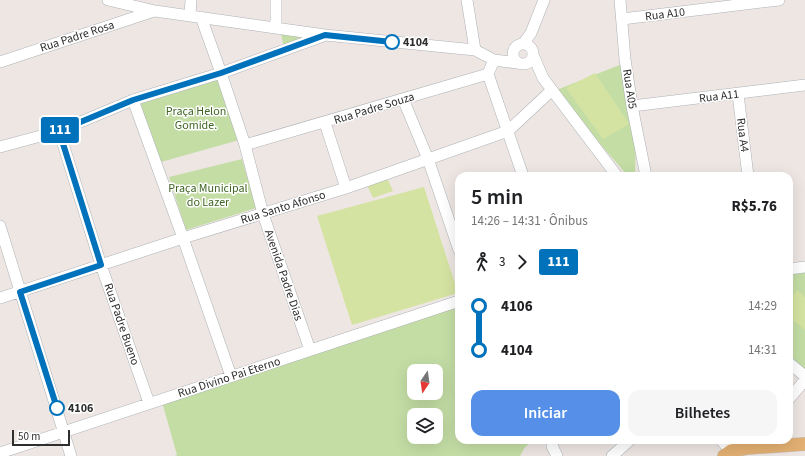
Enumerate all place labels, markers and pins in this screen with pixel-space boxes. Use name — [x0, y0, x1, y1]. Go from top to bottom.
marker: 4104 — [384, 34, 400, 50]
place label: 4104 — [403, 34, 429, 51]
marker: 4106 — [49, 400, 65, 416]
place label: 4106 — [68, 400, 93, 417]

